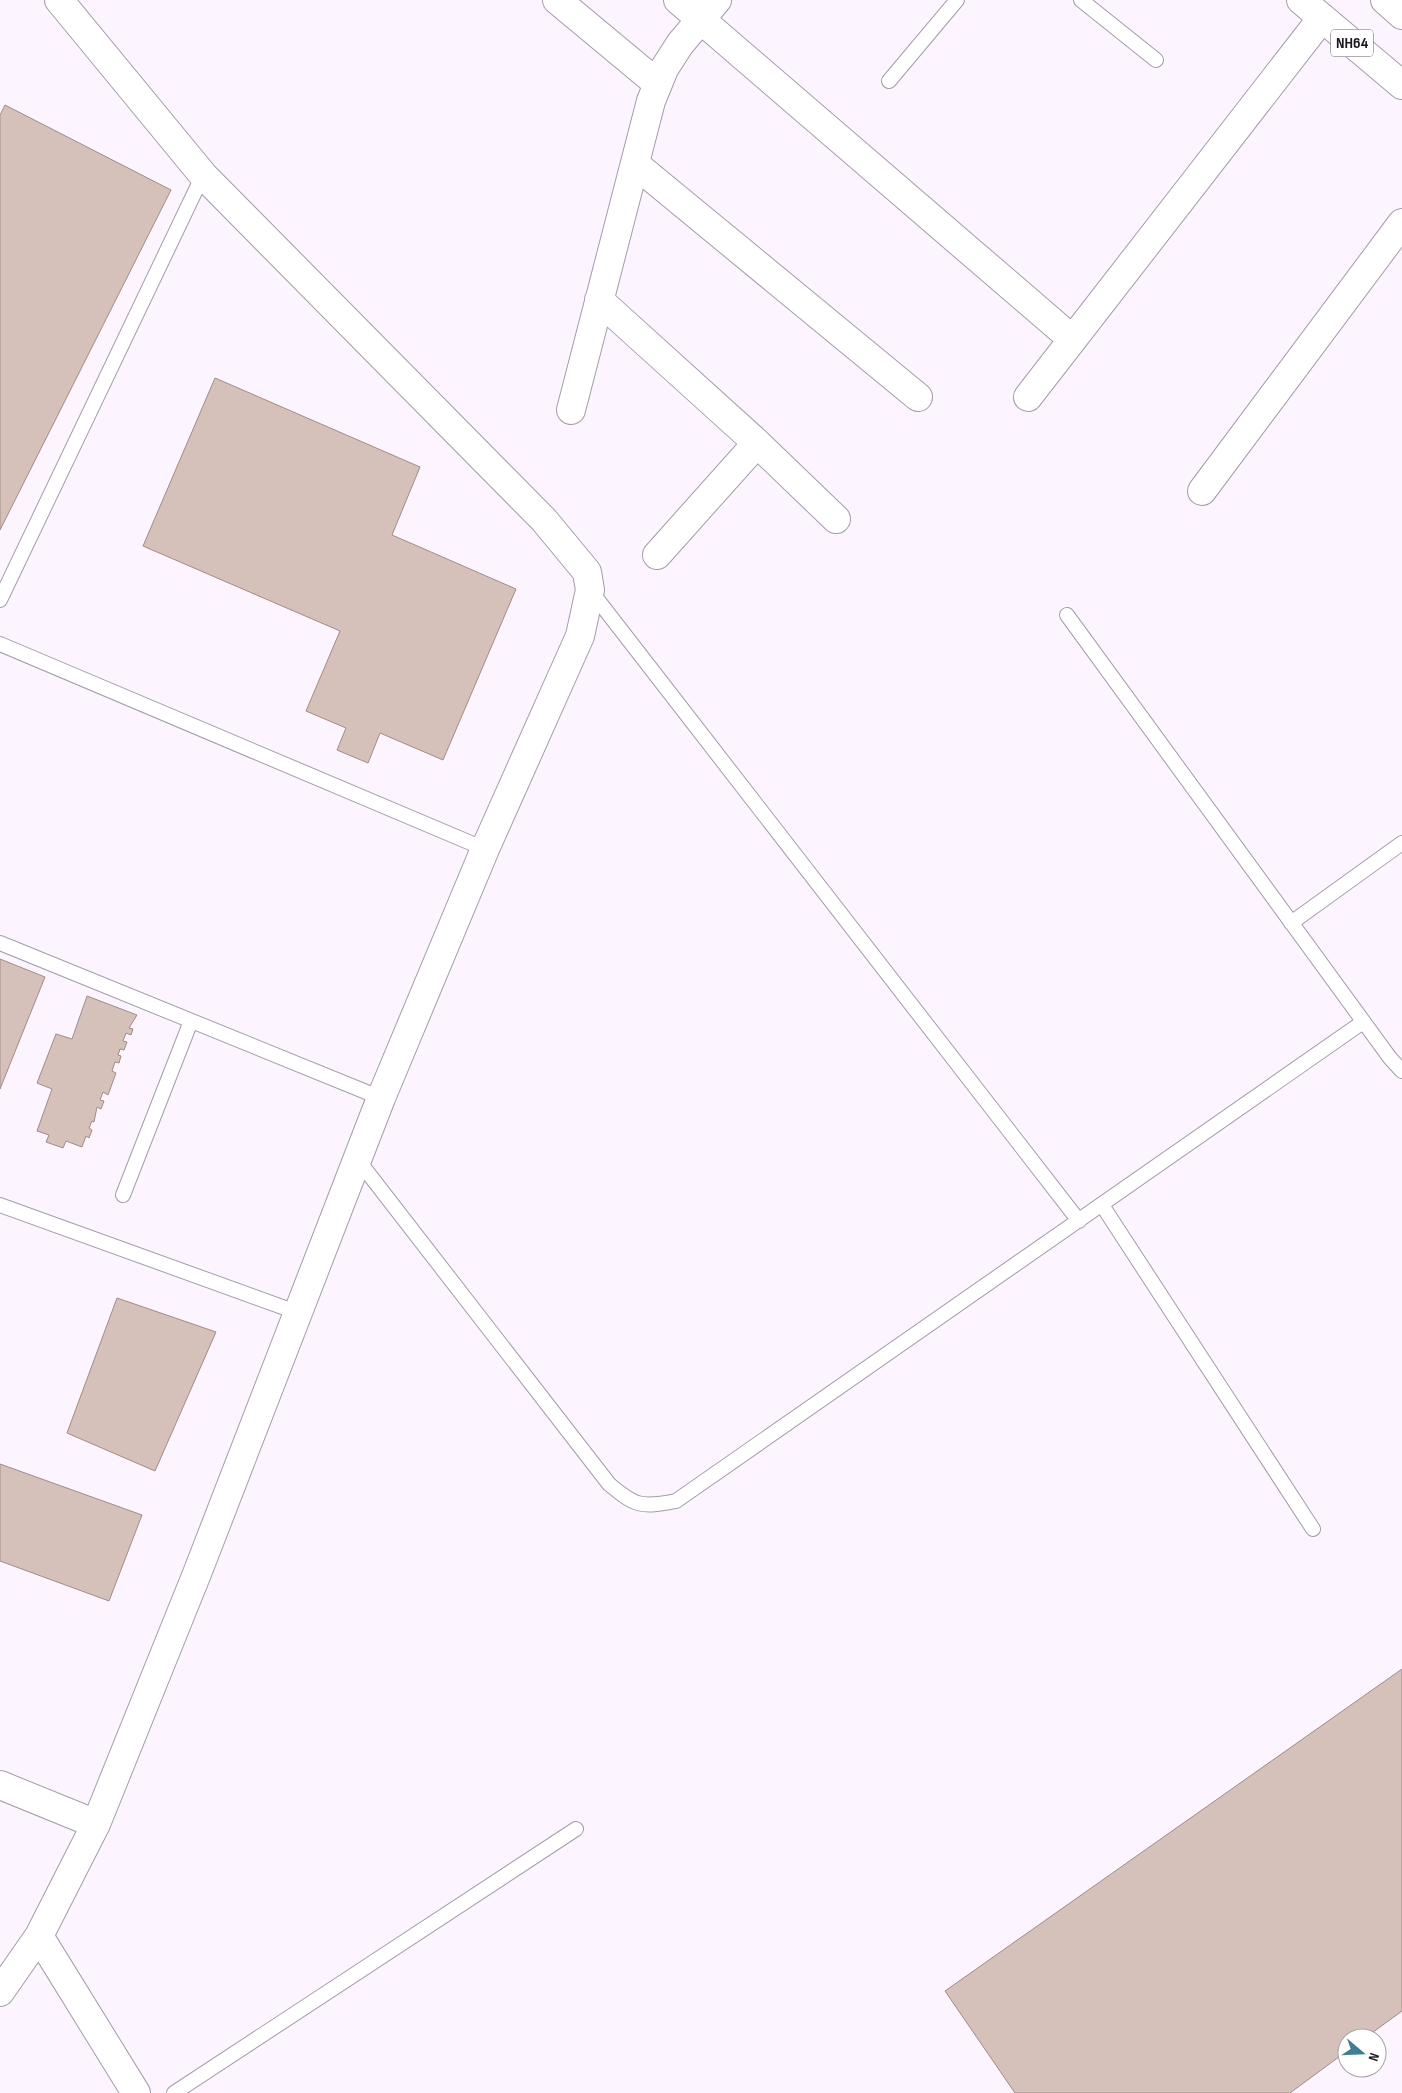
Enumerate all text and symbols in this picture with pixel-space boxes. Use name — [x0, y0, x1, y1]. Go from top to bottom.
road number: NH64 — [1331, 29, 1373, 56]
north arrow — [1337, 2028, 1387, 2078]
text: N — [1365, 2051, 1383, 2063]

